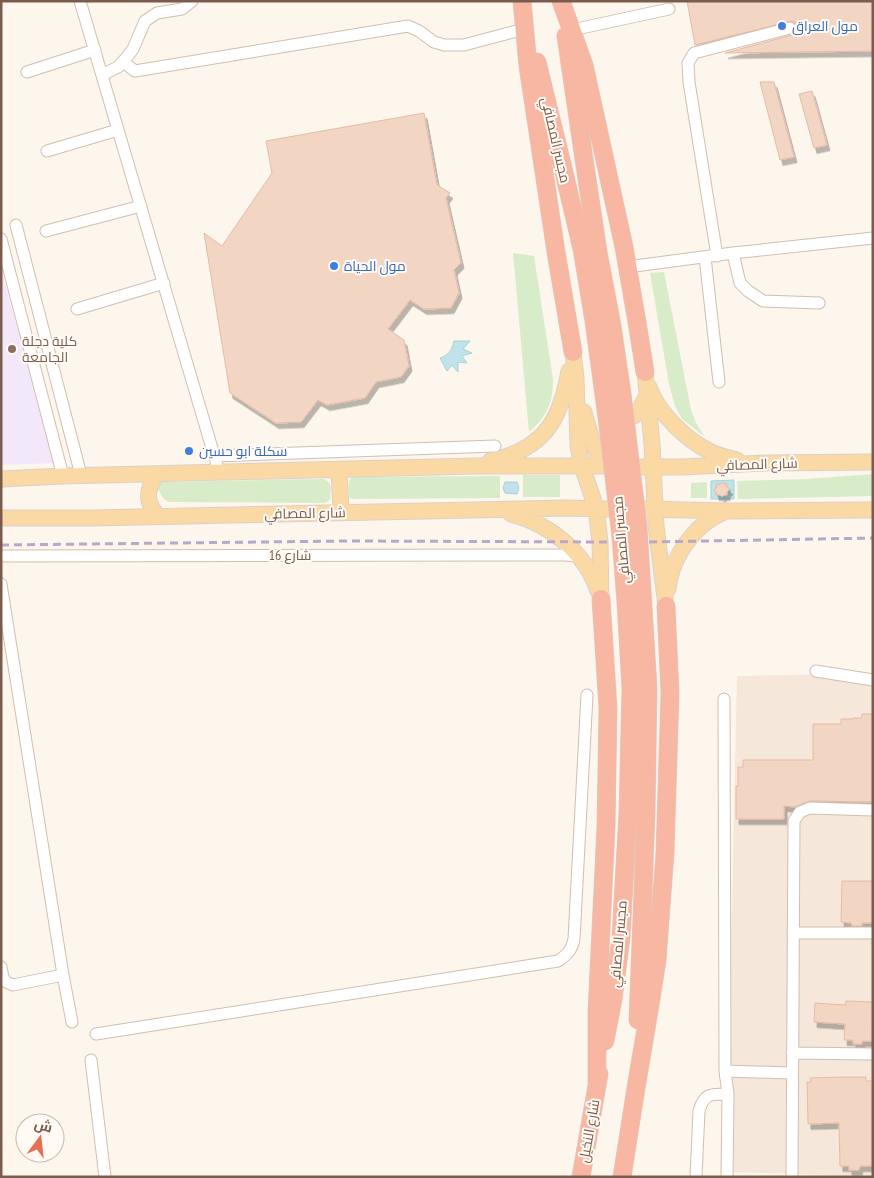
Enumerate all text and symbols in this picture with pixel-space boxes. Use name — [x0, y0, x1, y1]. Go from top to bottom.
place label: مول العراق — [792, 17, 858, 35]
marker: مول العراق — [776, 20, 788, 32]
street label: مجسر المصافي — [534, 95, 575, 185]
place label: مول الحياة — [344, 257, 406, 275]
marker: مول الحياة — [328, 260, 340, 272]
place label: كلية دجلة الجامعة — [22, 332, 77, 366]
marker: كلية دجلة الجامعة — [6, 343, 18, 355]
place label: سكلة ابو حسين — [199, 442, 287, 460]
marker: سكلة ابو حسين — [183, 445, 195, 457]
street label: شارع المصافي — [716, 454, 798, 477]
street label: مجسر المصافي — [608, 495, 637, 584]
street label: شارع المصافي — [264, 503, 346, 526]
street label: شارع 16 — [269, 546, 311, 564]
street label: مجسر المصافي — [605, 900, 634, 989]
street label: شارع النخيل — [575, 1098, 603, 1164]
north arrow — [15, 1113, 65, 1163]
text: ش — [32, 1114, 54, 1136]

